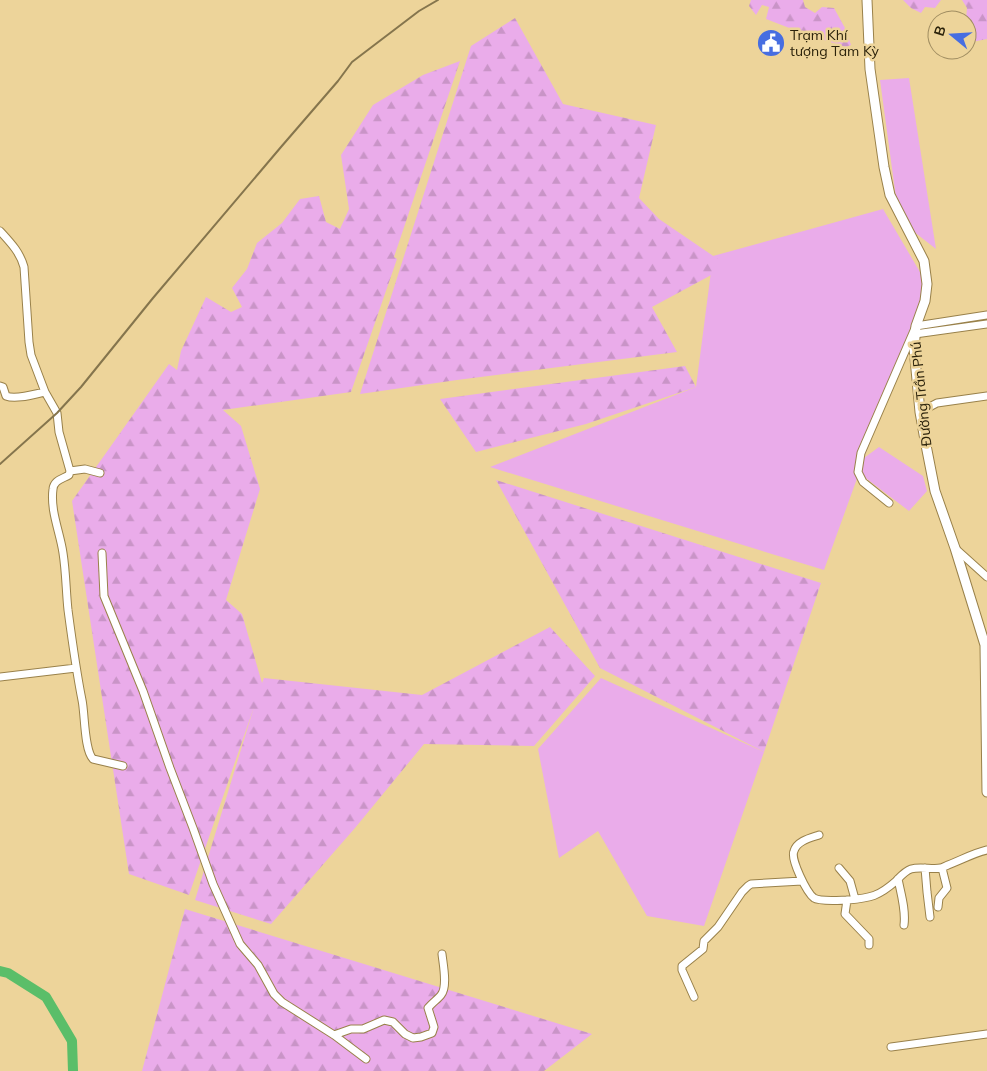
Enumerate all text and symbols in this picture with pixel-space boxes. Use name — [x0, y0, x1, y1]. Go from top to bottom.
north arrow — [927, 10, 977, 60]
text: B — [930, 23, 950, 38]
place label: Trạm Khí tượng Tam Kỳ — [790, 26, 879, 60]
public building icon: Trạm Khí tượng Tam Kỳ — [756, 28, 786, 58]
street label: Đường Trần Phú — [907, 341, 935, 447]

